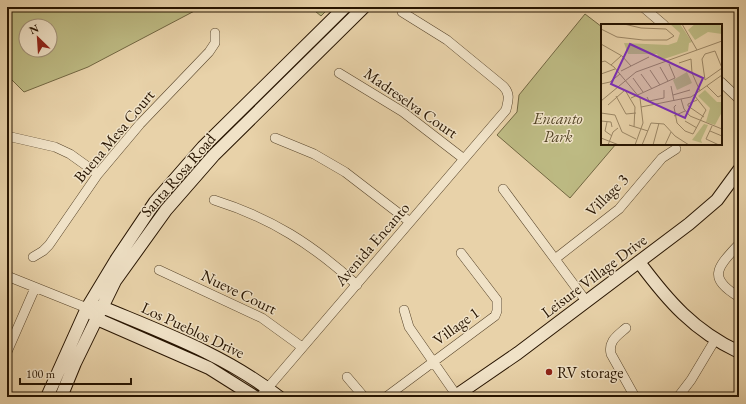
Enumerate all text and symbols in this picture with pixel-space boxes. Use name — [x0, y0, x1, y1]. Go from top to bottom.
north arrow — [18, 18, 58, 58]
text: N — [27, 21, 41, 37]
inset map — [601, 24, 722, 145]
street label: Madreselva Court — [360, 63, 462, 143]
street label: Buena Mesa Court — [69, 85, 159, 187]
park label: Encanto Park — [532, 108, 583, 147]
street label: Santa Rosa Road — [136, 128, 221, 221]
street label: Village 3 — [581, 169, 633, 221]
street label: Avenida Encanto — [329, 198, 414, 291]
street label: Leisure Village Drive — [537, 229, 651, 323]
street label: Nueve Court — [198, 265, 280, 319]
street label: Los Pueblos Drive — [138, 297, 248, 363]
street label: Village 1 — [429, 302, 483, 350]
scale bar — [20, 360, 131, 386]
place label: RV storage — [557, 362, 624, 383]
text: 100 m — [26, 366, 56, 382]
marker: RV storage — [544, 367, 554, 377]

